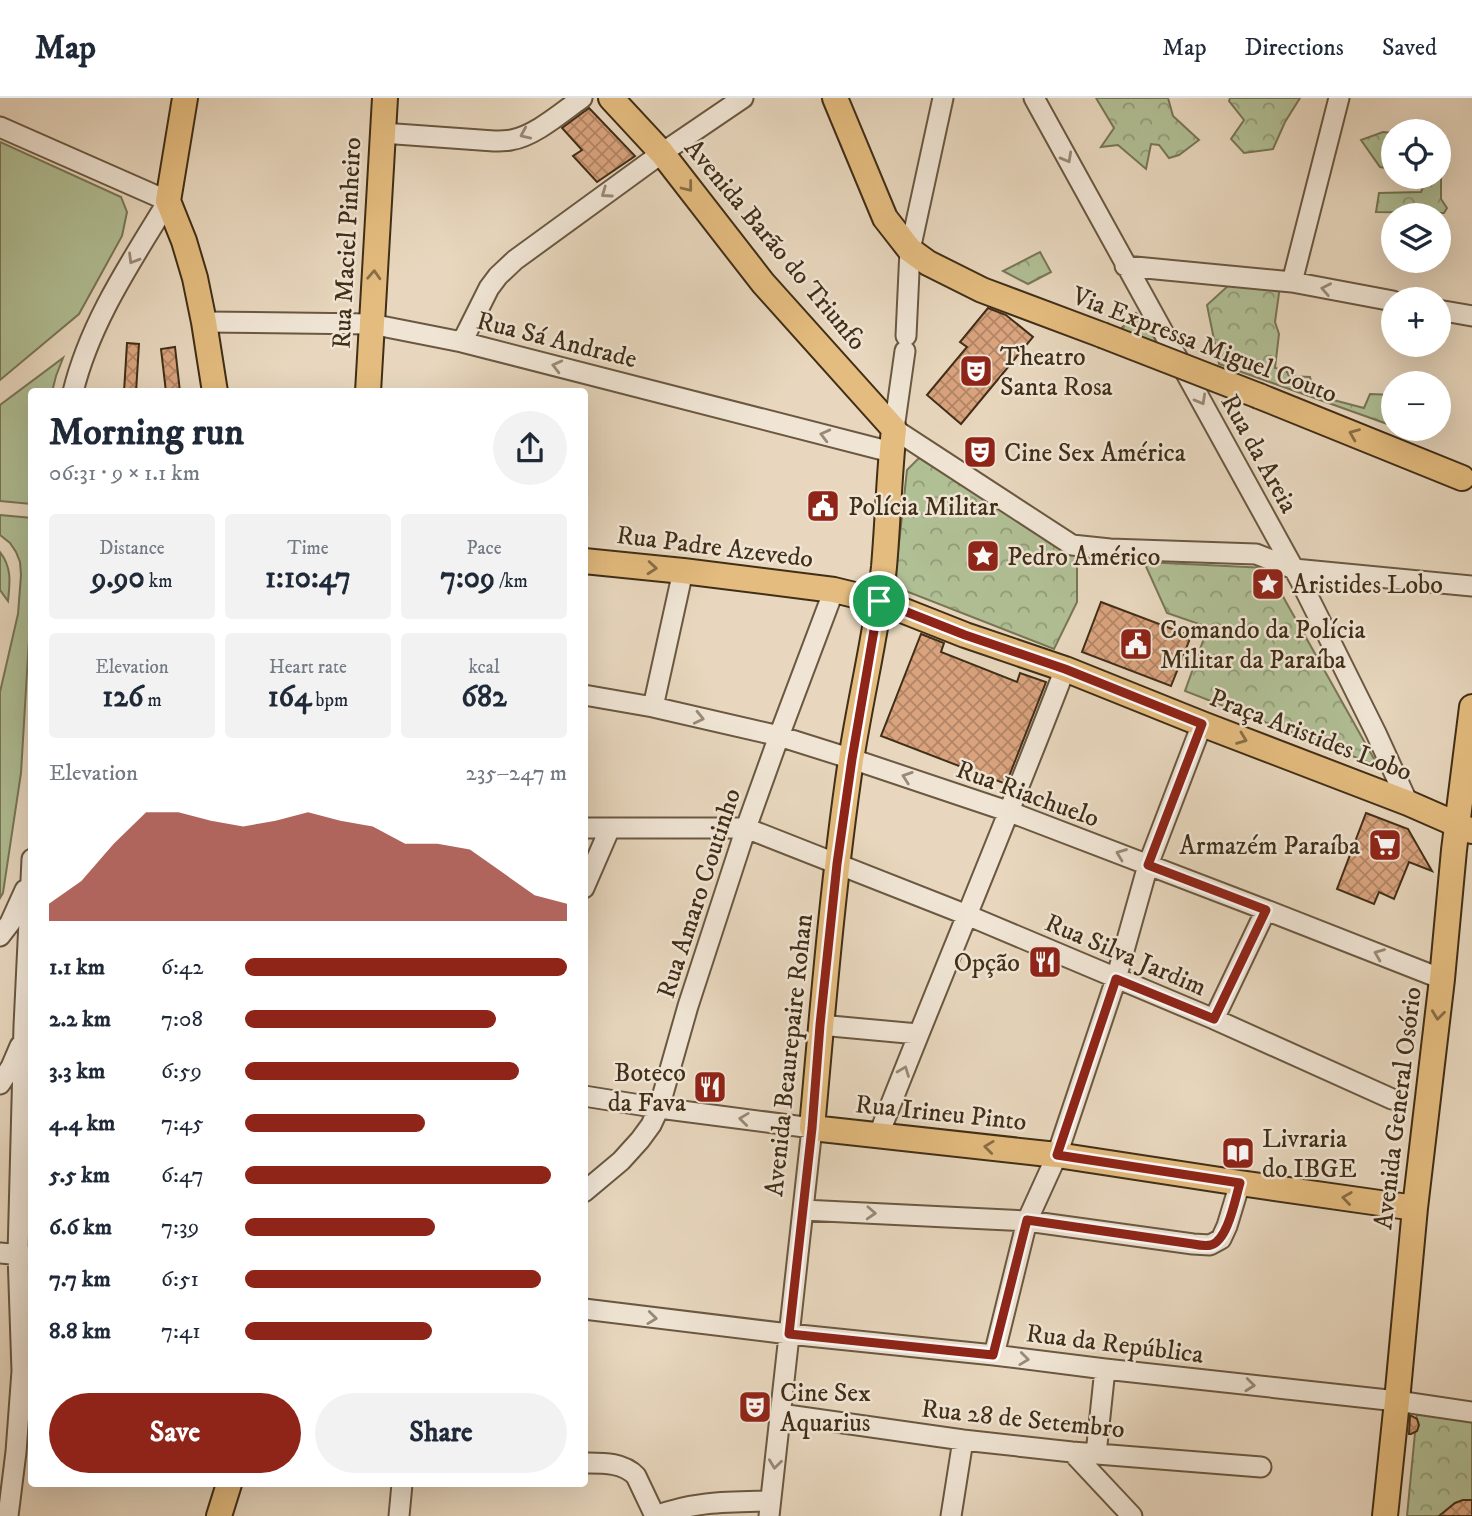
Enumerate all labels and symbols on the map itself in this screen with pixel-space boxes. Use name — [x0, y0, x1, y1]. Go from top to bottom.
one-way arrow — [520, 126, 532, 140]
street label: Avenida Barão do Triunfo — [677, 132, 873, 357]
street label: Rua Maciel Pinheiro — [325, 136, 370, 350]
one-way arrow — [1059, 151, 1072, 163]
one-way arrow — [679, 179, 692, 191]
one-way arrow — [601, 185, 614, 197]
one-way arrow — [128, 252, 141, 265]
one-way arrow — [366, 269, 381, 280]
street label: Via Expressa Miguel Couto — [1066, 279, 1342, 411]
one-way arrow — [1320, 282, 1332, 297]
street label: Rua Sá Andrade — [473, 305, 640, 376]
place label: Theatro Santa Rosa — [1000, 341, 1113, 404]
theatre icon: Theatro Santa Rosa — [957, 352, 995, 390]
one-way arrow — [552, 360, 564, 374]
street label: Rua da Areia — [1213, 389, 1305, 519]
one-way arrow — [1193, 393, 1206, 405]
one-way arrow — [1348, 428, 1361, 442]
one-way arrow — [819, 429, 831, 443]
theatre icon: Cine Sex América — [961, 433, 999, 471]
place label: Cine Sex América — [1004, 437, 1186, 470]
public building icon: Polícia Militar — [804, 487, 842, 525]
place label: Polícia Militar — [848, 491, 998, 524]
street label: Rua Padre Azevedo — [615, 519, 815, 576]
place icon: Pedro Américo — [964, 537, 1002, 575]
place label: Pedro Américo — [1007, 541, 1160, 574]
one-way arrow — [647, 560, 658, 575]
place icon: Aristides Lobo — [1249, 565, 1287, 603]
place label: Aristides Lobo — [1292, 569, 1443, 602]
pin — [849, 571, 909, 631]
place label: Comando da Polícia Militar da Paraíba — [1160, 614, 1365, 677]
public building icon: Comando da Polícia Militar da Paraíba — [1117, 625, 1155, 663]
street label: Praça Aristides Lobo — [1204, 682, 1416, 789]
one-way arrow — [693, 710, 705, 724]
one-way arrow — [1236, 731, 1248, 745]
street label: Rua Riachuelo — [951, 753, 1104, 836]
one-way arrow — [901, 771, 913, 785]
street label: Rua Amaro Coutinho — [650, 784, 749, 1003]
supermarket icon: Armazém Paraíba — [1366, 826, 1404, 864]
place label: Armazém Paraíba — [1179, 830, 1360, 863]
one-way arrow — [1115, 849, 1127, 863]
street label: Rua Silva Jardim — [1040, 907, 1211, 1004]
street label: Avenida Beaurepaire Rohan — [758, 912, 821, 1198]
restaurant icon: Opção — [1026, 943, 1064, 981]
place label: Opção — [954, 947, 1020, 980]
one-way arrow — [1373, 949, 1385, 963]
street label: Avenida General Osório — [1367, 985, 1430, 1231]
one-way arrow — [1430, 1009, 1445, 1021]
place label: Boteco da Fava — [608, 1057, 686, 1120]
one-way arrow — [896, 1065, 910, 1077]
restaurant icon: Boteco da Fava — [691, 1068, 729, 1106]
street label: Rua Irineu Pinto — [854, 1088, 1028, 1139]
one-way arrow — [738, 1112, 750, 1127]
place label: Livraria do IBGE — [1262, 1123, 1357, 1186]
library icon: Livraria do IBGE — [1219, 1134, 1257, 1172]
one-way arrow — [983, 1140, 994, 1155]
one-way arrow — [1342, 1191, 1353, 1206]
one-way arrow — [866, 1206, 877, 1221]
one-way arrow — [646, 1310, 658, 1325]
street label: Rua da República — [1024, 1317, 1205, 1372]
one-way arrow — [1019, 1351, 1030, 1366]
place label: Cine Sex Aquarius — [780, 1377, 871, 1440]
one-way arrow — [1245, 1377, 1256, 1392]
theatre icon: Cine Sex Aquarius — [736, 1388, 774, 1426]
street label: Rua 28 de Setembro — [919, 1392, 1126, 1447]
one-way arrow — [767, 1458, 782, 1470]

